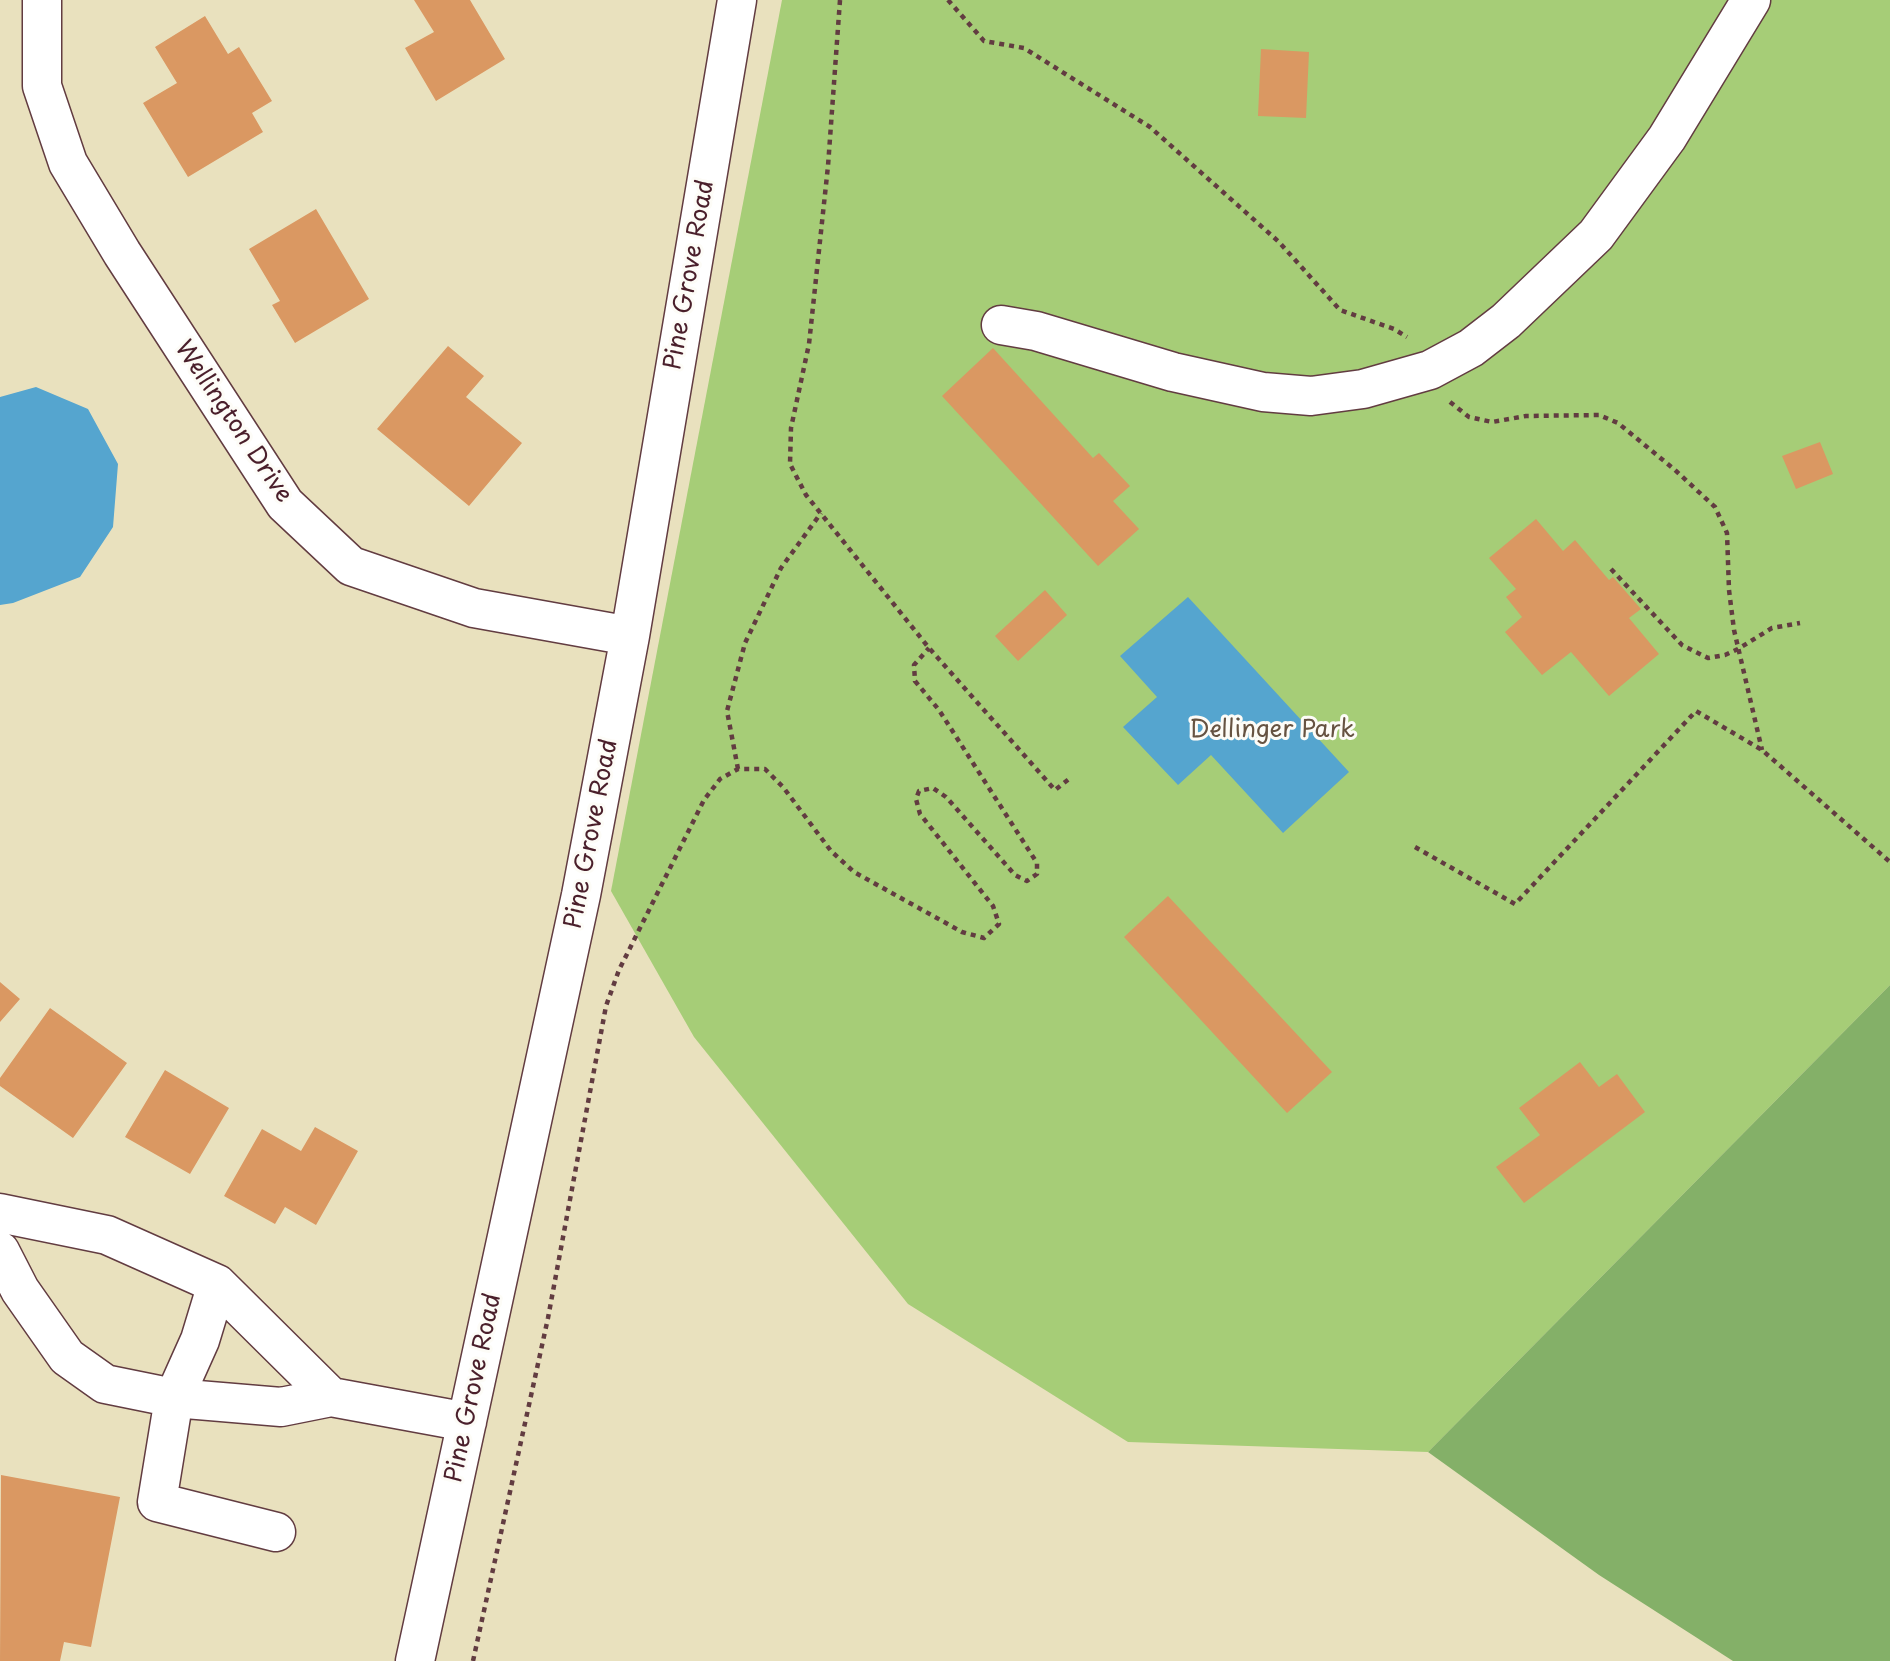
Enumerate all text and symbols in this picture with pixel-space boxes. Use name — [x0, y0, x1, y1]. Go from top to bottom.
street label: Pine Grove Road — [659, 178, 721, 372]
street label: Wellington Drive — [168, 336, 298, 508]
park label: Dellinger Park — [1189, 716, 1355, 744]
street label: Pine Grove Road — [560, 737, 624, 931]
street label: Pine Grove Road — [440, 1291, 508, 1485]

